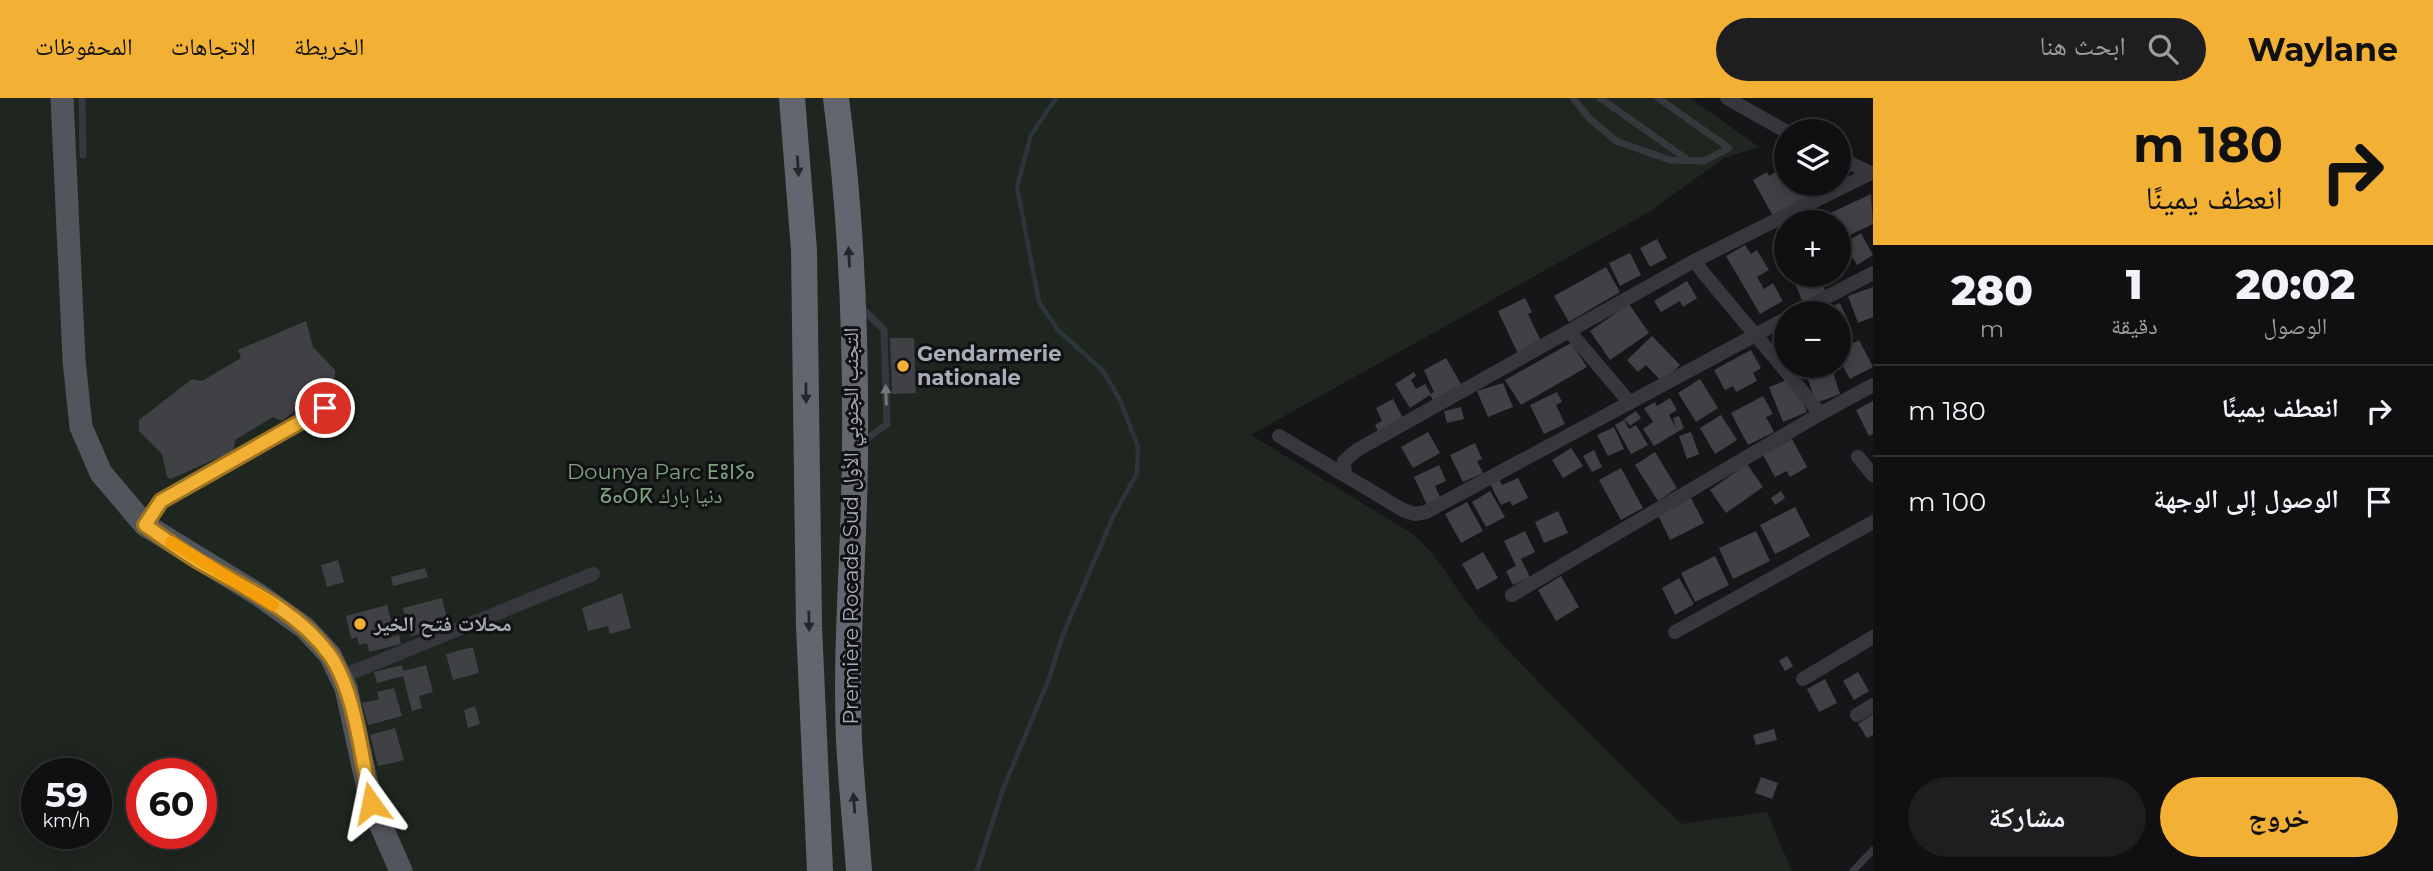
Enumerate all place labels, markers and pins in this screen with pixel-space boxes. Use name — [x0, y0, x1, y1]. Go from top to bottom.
place label: Gendarmerie nationale — [917, 341, 1061, 390]
marker: Gendarmerie nationale — [895, 358, 911, 374]
pin — [295, 378, 355, 438]
place label: محلات فتح الخير — [373, 611, 512, 638]
marker: محلات فتح الخير — [352, 616, 368, 632]

